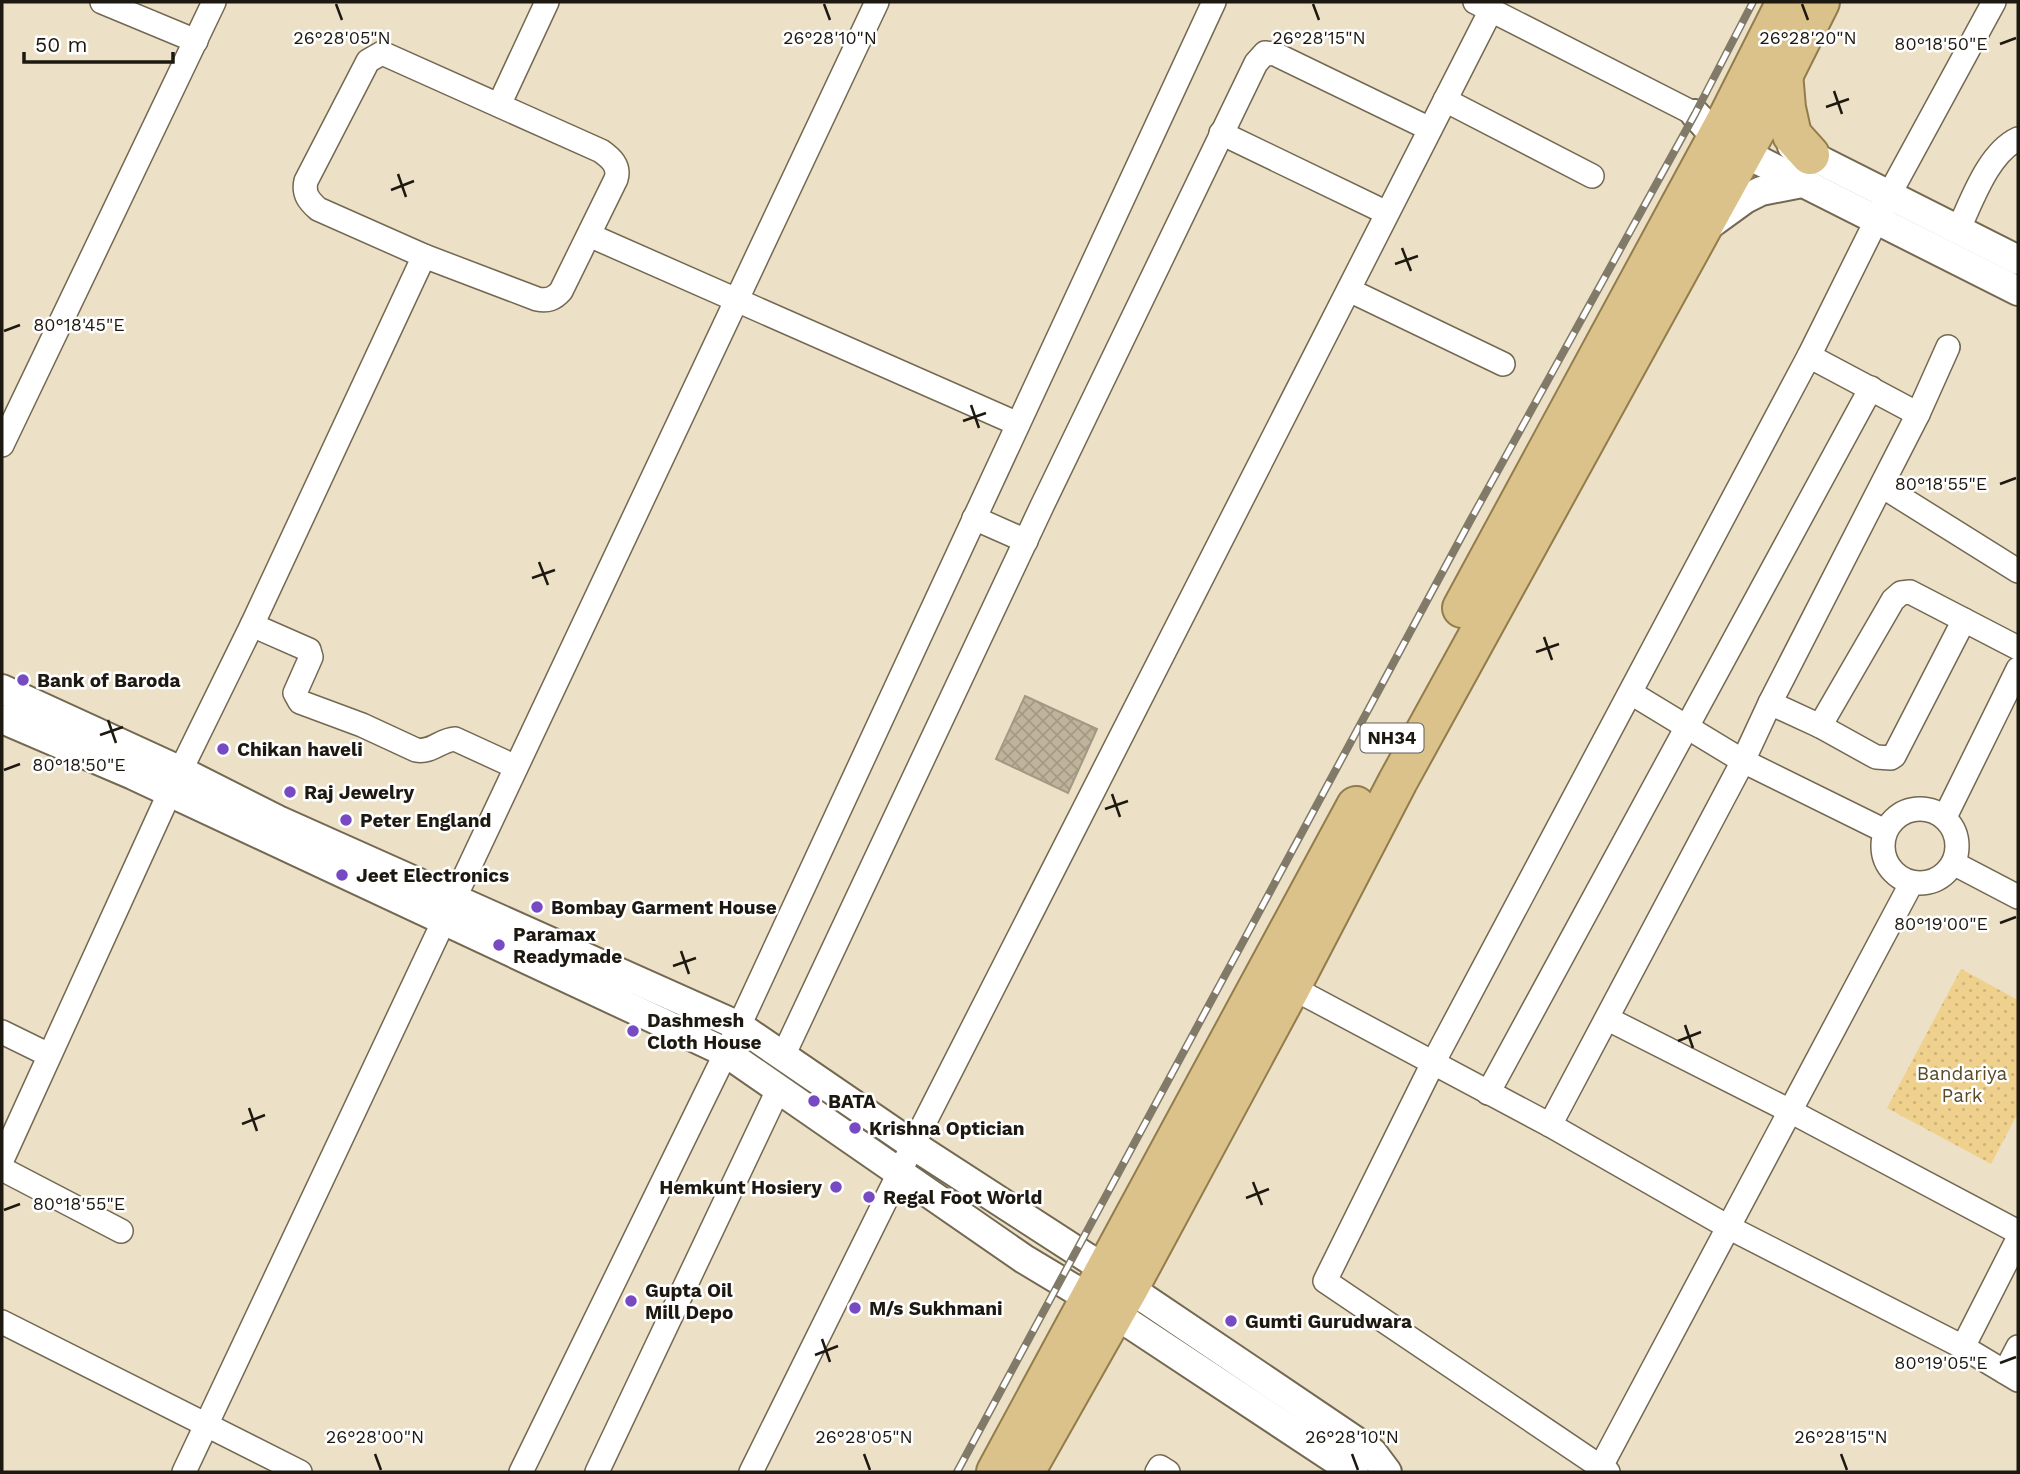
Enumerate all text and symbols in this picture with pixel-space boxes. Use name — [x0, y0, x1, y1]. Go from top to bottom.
scale bar — [24, 21, 173, 65]
text: 26°28'05"N — [293, 27, 391, 48]
text: 26°28'10"N — [783, 27, 877, 48]
text: 26°28'15"N — [1272, 27, 1366, 48]
text: 26°28'20"N — [1759, 27, 1857, 48]
text: 50 m — [35, 32, 87, 57]
text: 80°18'50"E — [1894, 33, 1988, 54]
text: 80°18'45"E — [33, 314, 125, 335]
text: 80°18'55"E — [1895, 473, 1987, 494]
place label: Bank of Baroda — [37, 669, 180, 692]
marker: Bank of Baroda — [15, 672, 31, 688]
road number: NH34 — [1360, 724, 1424, 752]
place label: Chikan haveli — [237, 738, 363, 761]
marker: Chikan haveli — [215, 741, 231, 757]
text: 80°18'50"E — [32, 754, 126, 775]
place label: Raj Jewelry — [304, 781, 414, 804]
marker: Raj Jewelry — [282, 784, 298, 800]
place label: Peter England — [360, 809, 491, 832]
marker: Peter England — [338, 812, 354, 828]
place label: Jeet Electronics — [356, 864, 509, 887]
marker: Jeet Electronics — [334, 867, 350, 883]
place label: Bombay Garment House — [551, 896, 777, 919]
marker: Bombay Garment House — [529, 899, 545, 915]
text: 80°19'00"E — [1894, 913, 1988, 934]
place label: Paramax Readymade — [513, 923, 622, 968]
marker: Paramax Readymade — [491, 937, 507, 953]
place label: Dashmesh Cloth House — [647, 1009, 761, 1054]
marker: Dashmesh Cloth House — [625, 1023, 641, 1039]
park label: Bandariya Park — [1917, 1062, 2008, 1107]
place label: BATA — [828, 1090, 876, 1113]
marker: BATA — [806, 1093, 822, 1109]
place label: Krishna Optician — [869, 1117, 1025, 1140]
marker: Krishna Optician — [847, 1120, 863, 1136]
place label: Hemkunt Hosiery — [659, 1176, 822, 1199]
marker: Hemkunt Hosiery — [828, 1179, 844, 1195]
place label: Regal Foot World — [883, 1186, 1042, 1209]
marker: Regal Foot World — [861, 1189, 877, 1205]
text: 80°18'55"E — [33, 1193, 125, 1214]
place label: Gupta Oil Mill Depo — [645, 1279, 734, 1324]
marker: Gupta Oil Mill Depo — [623, 1293, 639, 1309]
place label: M/s Sukhmani — [869, 1297, 1003, 1320]
marker: M/s Sukhmani — [847, 1300, 863, 1316]
place label: Gumti Gurudwara — [1245, 1310, 1412, 1333]
marker: Gumti Gurudwara — [1223, 1313, 1239, 1329]
text: 80°19'05"E — [1894, 1352, 1988, 1373]
text: 26°28'00"N — [326, 1426, 424, 1447]
text: 26°28'05"N — [815, 1426, 913, 1447]
text: 26°28'10"N — [1305, 1426, 1399, 1447]
text: 26°28'15"N — [1794, 1426, 1888, 1447]

